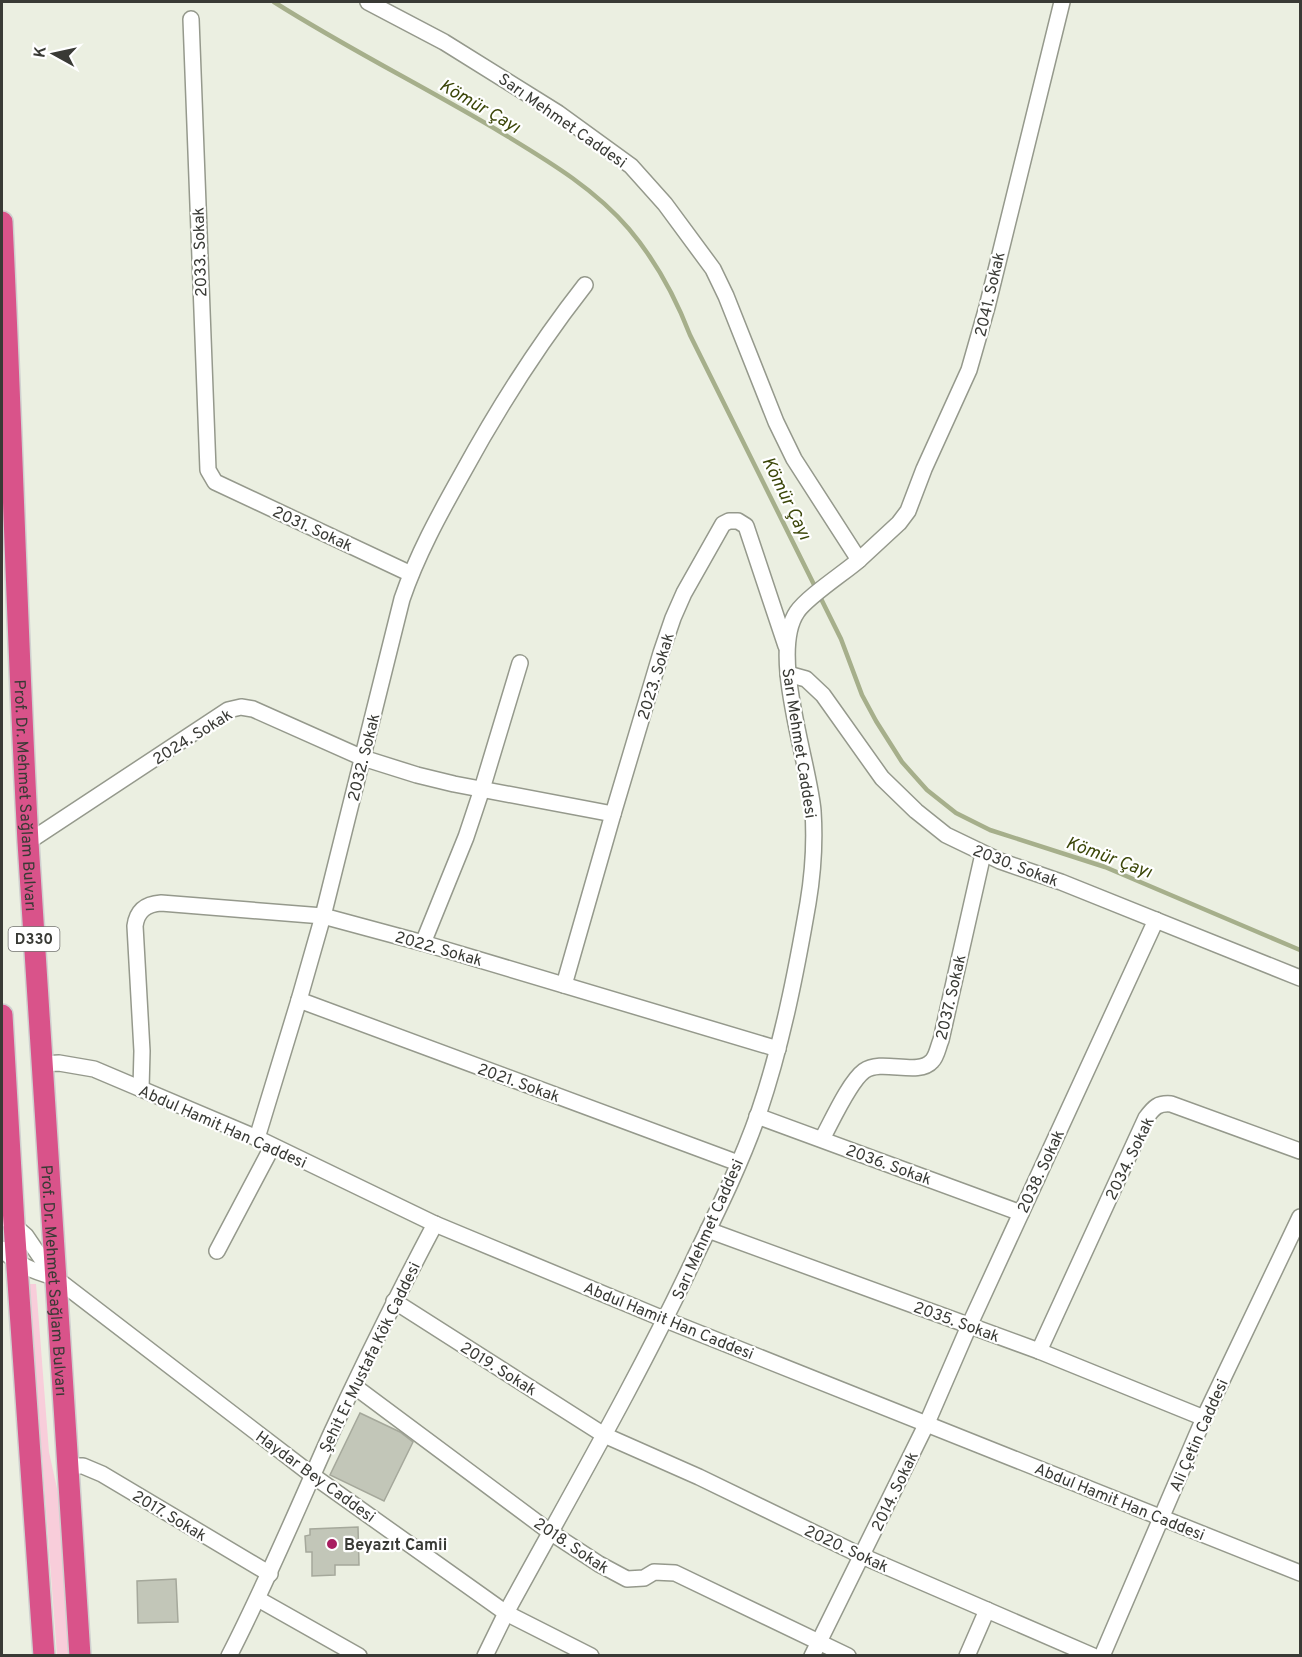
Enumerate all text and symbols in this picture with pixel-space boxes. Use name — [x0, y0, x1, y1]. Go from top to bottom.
north arrow — [24, 24, 84, 84]
text: K — [30, 45, 52, 59]
street label: Sarı Mehmet Caddesi — [494, 70, 630, 173]
water label: Kömür Çayı — [435, 75, 524, 140]
street label: 2033. Sokak — [189, 207, 213, 297]
street label: 2041. Sokak — [971, 250, 1010, 339]
water label: Kömür Çayı — [756, 453, 816, 545]
street label: 2031. Sokak — [269, 503, 355, 557]
street label: 2023. Sokak — [634, 631, 680, 723]
street label: Sarı Mehmet Caddesi — [776, 667, 820, 820]
street label: Prof. Dr. Mehmet Sağlam Bulvarı — [8, 679, 40, 912]
street label: 2024. Sokak — [150, 705, 237, 770]
street label: 2032. Sokak — [344, 712, 386, 803]
water label: Kömür Çayı — [1062, 832, 1155, 885]
street label: 2030. Sokak — [969, 841, 1061, 892]
road number: D330 — [9, 927, 60, 951]
street label: 2022. Sokak — [392, 928, 485, 972]
street label: 2037. Sokak — [932, 953, 971, 1042]
street label: 2021. Sokak — [474, 1060, 562, 1108]
street label: Abdul Hamit Han Caddesi — [135, 1082, 309, 1174]
street label: 2034. Sokak — [1102, 1114, 1160, 1204]
street label: 2038. Sokak — [1014, 1127, 1070, 1217]
street label: 2036. Sokak — [843, 1141, 934, 1191]
street label: Sarı Mehmet Caddesi — [669, 1156, 749, 1303]
street label: Prof. Dr. Mehmet Sağlam Bulvarı — [35, 1164, 70, 1397]
street label: Şehit Er Mustafa Kök Caddesi — [316, 1259, 426, 1456]
street label: Abdul Hamit Han Caddesi — [580, 1279, 756, 1365]
street label: 2035. Sokak — [910, 1298, 1002, 1348]
street label: 2019. Sokak — [456, 1338, 540, 1401]
street label: Ali Çetin Caddesi — [1166, 1376, 1234, 1495]
street label: Haydar Bey Caddesi — [251, 1427, 379, 1528]
street label: 2014. Sokak — [868, 1449, 924, 1535]
street label: Abdul Hamit Han Caddesi — [1031, 1460, 1207, 1546]
street label: 2017. Sokak — [128, 1487, 210, 1547]
street label: 2018. Sokak — [530, 1514, 612, 1579]
street label: 2020. Sokak — [801, 1522, 891, 1578]
place label: Beyazıt Camii — [344, 1536, 447, 1556]
marker: Beyazıt Camii — [325, 1537, 339, 1551]

